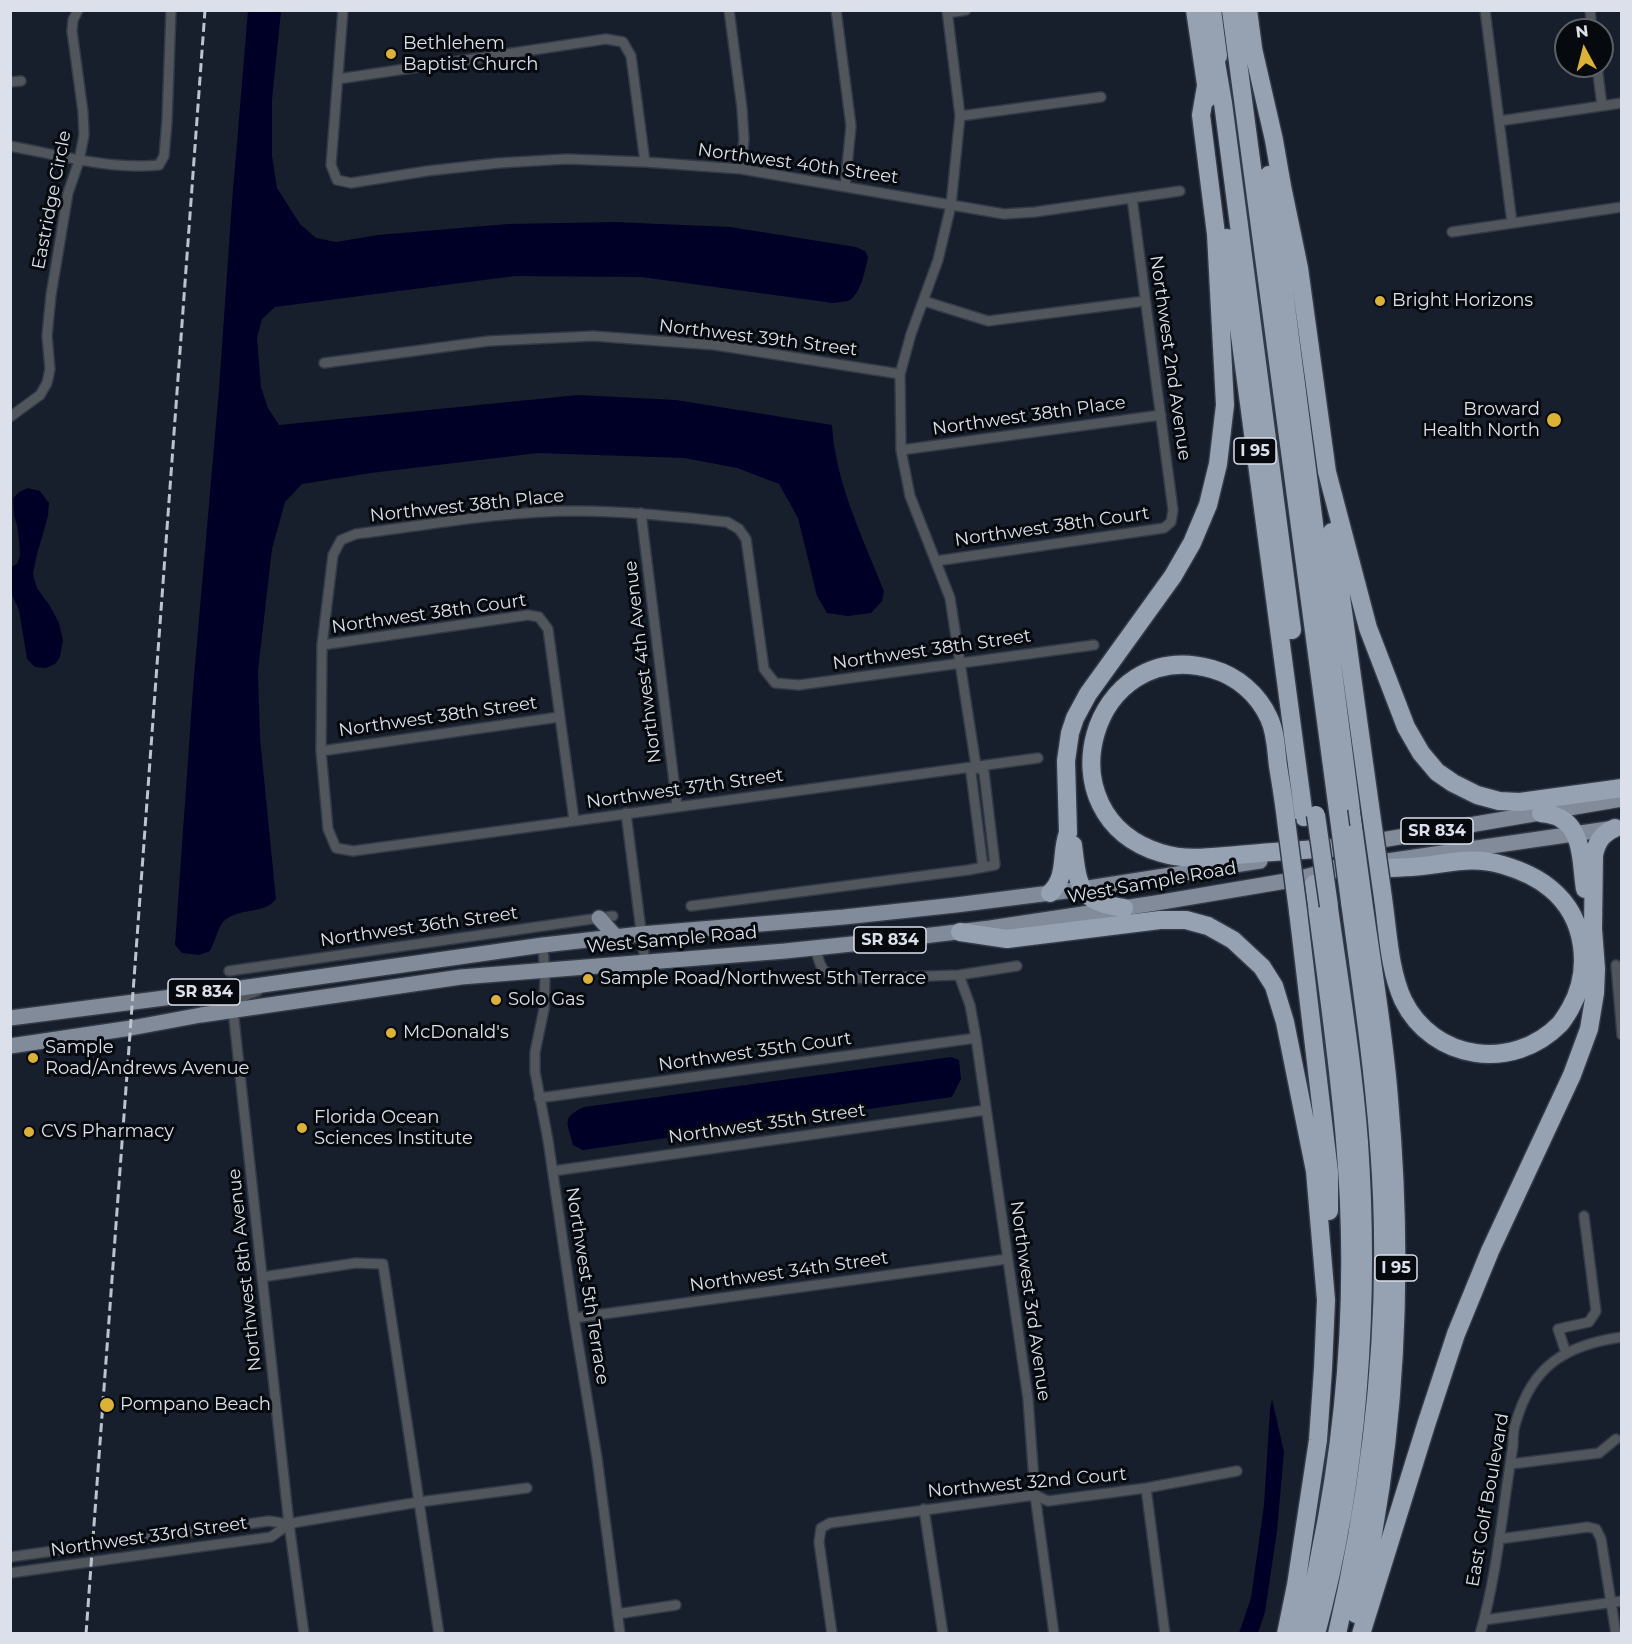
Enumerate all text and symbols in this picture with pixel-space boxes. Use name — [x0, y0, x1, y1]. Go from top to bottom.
north arrow — [1554, 18, 1614, 78]
text: N — [1574, 21, 1590, 42]
place label: Bethlehem Baptist Church — [403, 33, 539, 76]
marker: Bethlehem Baptist Church — [384, 47, 398, 61]
street label: Eastridge Circle — [28, 129, 76, 271]
street label: Northwest 40th Street — [696, 139, 900, 189]
street label: Northwest 2nd Avenue — [1145, 254, 1195, 462]
place label: Bright Horizons — [1392, 290, 1533, 312]
marker: Bright Horizons — [1373, 294, 1387, 308]
street label: Northwest 39th Street — [658, 315, 858, 361]
street label: Northwest 38th Place — [931, 392, 1127, 440]
place label: Broward Health North — [1422, 399, 1540, 442]
marker: Broward Health North — [1545, 411, 1563, 429]
road number: I 95 — [1234, 438, 1276, 464]
street label: Northwest 38th Place — [369, 485, 565, 527]
street label: Northwest 38th Court — [953, 503, 1151, 551]
street label: Northwest 4th Avenue — [620, 559, 666, 765]
street label: Northwest 38th Court — [330, 590, 528, 638]
street label: Northwest 38th Street — [831, 625, 1033, 675]
street label: Northwest 38th Street — [337, 692, 539, 742]
street label: Northwest 37th Street — [585, 764, 785, 814]
road number: SR 834 — [1401, 818, 1473, 844]
street label: West Sample Road — [1066, 858, 1238, 908]
street label: Northwest 36th Street — [319, 902, 519, 952]
street label: West Sample Road — [586, 922, 758, 958]
road number: SR 834 — [854, 927, 926, 953]
place label: Sample Road/Northwest 5th Terrace — [600, 968, 926, 990]
marker: Sample Road/Northwest 5th Terrace — [581, 972, 595, 986]
road number: SR 834 — [168, 979, 240, 1005]
place label: Solo Gas — [508, 989, 585, 1011]
marker: Solo Gas — [489, 993, 503, 1007]
place label: McDonald's — [403, 1022, 509, 1044]
marker: McDonald's — [384, 1026, 398, 1040]
street label: Northwest 35th Court — [657, 1028, 853, 1076]
place label: Sample Road/Andrews Avenue — [45, 1037, 249, 1080]
marker: Sample Road/Andrews Avenue — [26, 1051, 40, 1065]
street label: Northwest 35th Street — [667, 1099, 867, 1149]
place label: Florida Ocean Sciences Institute — [314, 1107, 473, 1150]
place label: CVS Pharmacy — [41, 1121, 174, 1143]
marker: Florida Ocean Sciences Institute — [295, 1121, 309, 1135]
marker: CVS Pharmacy — [22, 1125, 36, 1139]
street label: Northwest 8th Avenue — [224, 1168, 266, 1372]
street label: Northwest 5th Terrace — [561, 1186, 613, 1386]
street label: Northwest 3rd Avenue — [1005, 1200, 1055, 1402]
street label: Northwest 34th Street — [688, 1247, 890, 1297]
road number: I 95 — [1375, 1255, 1417, 1281]
place label: Pompano Beach — [120, 1394, 271, 1416]
marker: Pompano Beach — [98, 1396, 116, 1414]
street label: East Golf Boulevard — [1462, 1412, 1514, 1588]
street label: Northwest 32nd Court — [927, 1464, 1127, 1502]
street label: Northwest 33rd Street — [49, 1512, 249, 1562]

